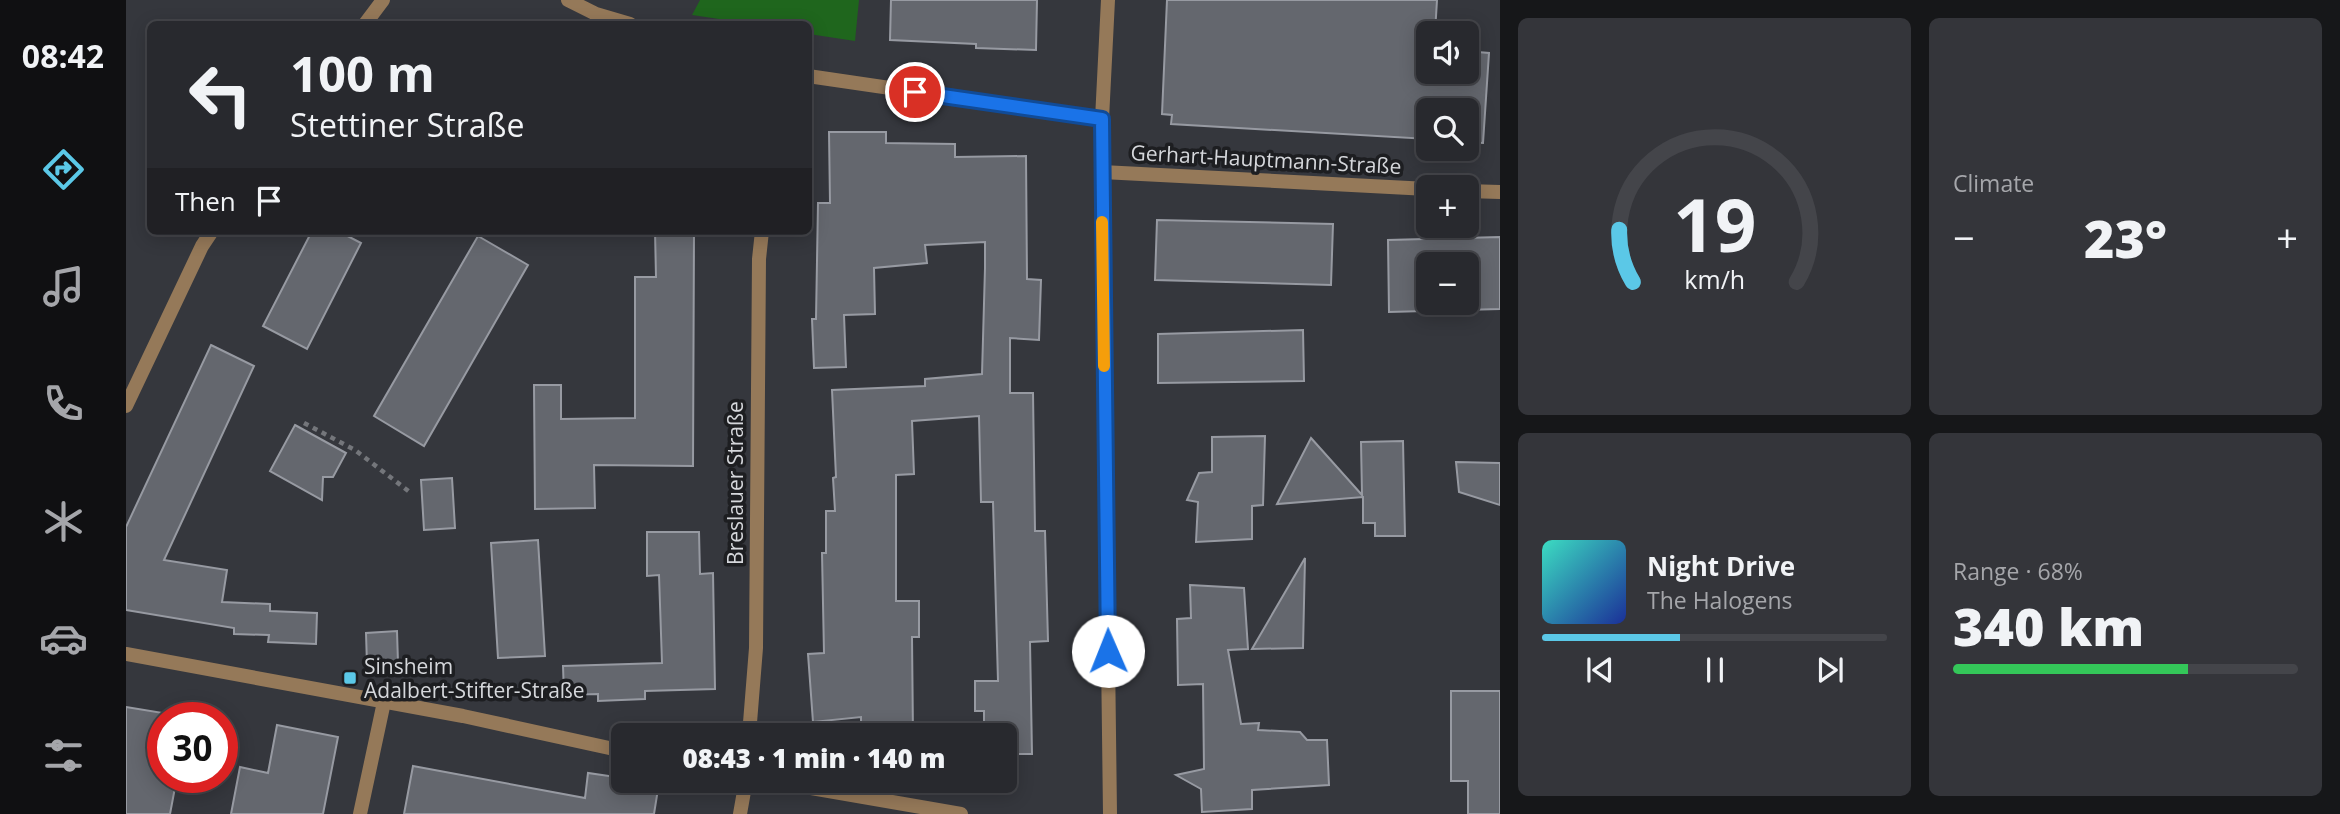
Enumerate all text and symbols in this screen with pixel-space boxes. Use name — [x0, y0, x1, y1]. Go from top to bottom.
map controls — [1416, 21, 1479, 315]
button: sound — [1416, 21, 1479, 84]
text: 08:42 — [22, 34, 104, 77]
text: 100 m — [290, 40, 435, 106]
icon: left — [175, 49, 266, 140]
pin — [885, 62, 945, 122]
icon: arrive — [896, 73, 934, 111]
button: search — [1416, 98, 1479, 161]
text: Stettiner Straße — [290, 103, 525, 146]
street label: Gerhart-Hauptmann-Straße — [1130, 138, 1402, 180]
icon: directions — [39, 145, 88, 194]
text: Climate — [1953, 167, 2034, 199]
button: + — [1416, 175, 1479, 238]
text: 19 — [1673, 175, 1756, 274]
icon: arrive — [250, 182, 288, 220]
text: Then — [175, 183, 236, 219]
text: 23° — [2084, 202, 2167, 273]
text: − — [1953, 211, 1975, 263]
text: + — [2276, 211, 2298, 263]
button: − — [1416, 252, 1479, 315]
icon: music — [39, 262, 88, 311]
text: km/h — [1684, 262, 1745, 296]
icon: phone — [39, 379, 88, 428]
street label: Breslauer Straße — [721, 401, 749, 565]
icon: climate — [39, 497, 88, 546]
text: Night Drive — [1647, 548, 1795, 584]
text: Range · 68% — [1953, 555, 2083, 587]
text: The Halogens — [1647, 584, 1793, 616]
text: 340 km — [1953, 590, 2144, 661]
icon: car — [39, 614, 88, 663]
position arrow — [1071, 614, 1145, 688]
icon: previous — [1581, 651, 1619, 689]
icon: pause — [1696, 651, 1734, 689]
icon: next — [1811, 651, 1849, 689]
place label: Sinsheim Adalbert-Stifter-Straße — [364, 652, 585, 704]
marker: Sinsheim Adalbert-Stifter-Straße — [342, 670, 358, 686]
speed limit sign: 30 — [147, 702, 238, 793]
icon: filters — [39, 731, 88, 780]
text: 08:43 · 1 min · 140 m — [683, 740, 945, 776]

